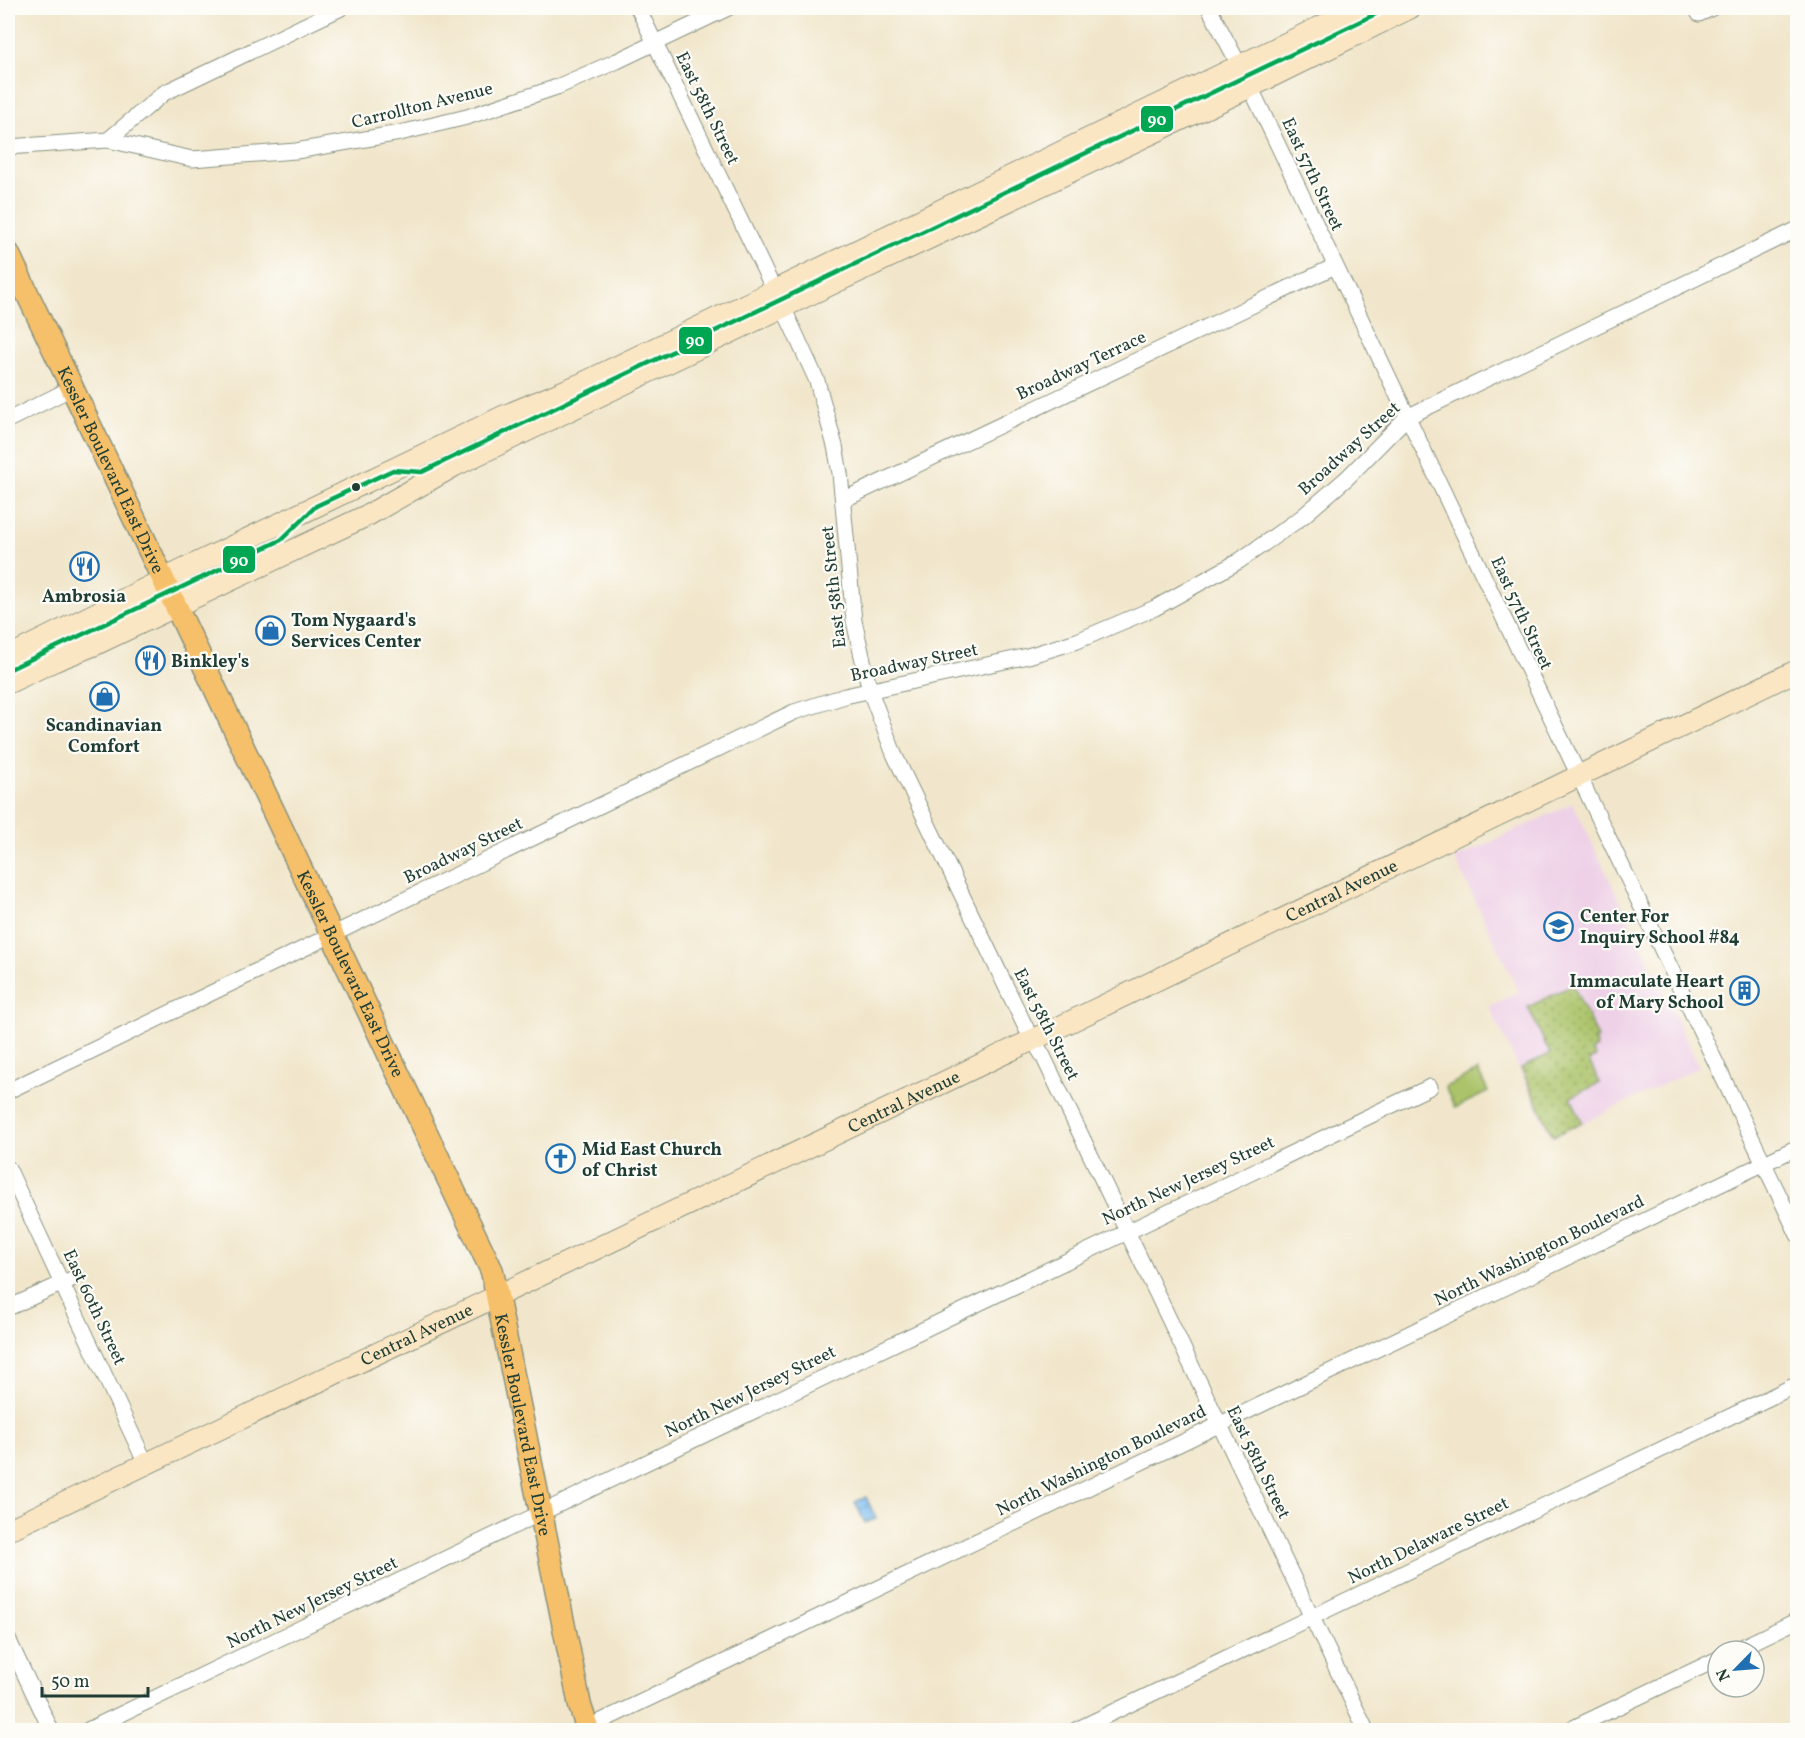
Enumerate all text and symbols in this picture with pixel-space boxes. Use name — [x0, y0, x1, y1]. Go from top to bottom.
street label: East 58th Street — [668, 48, 745, 169]
street label: Carrollton Avenue — [349, 77, 496, 136]
line badge: 90 — [1140, 105, 1174, 133]
text: 90 — [1148, 110, 1167, 132]
street label: East 57th Street — [1274, 114, 1349, 235]
street label: Broadway Terrace — [1013, 325, 1151, 407]
line badge: 90 — [678, 326, 713, 355]
text: 90 — [686, 331, 705, 353]
street label: Kessler Boulevard East Drive — [50, 363, 170, 578]
street label: Broadway Street — [1293, 396, 1407, 502]
unlabelled marker — [350, 481, 362, 493]
street label: East 58th Street — [816, 524, 853, 649]
line badge: 90 — [222, 545, 256, 574]
restaurant icon: Ambrosia — [68, 551, 100, 583]
text: 90 — [230, 551, 249, 573]
street label: East 57th Street — [1483, 553, 1558, 674]
place label: Ambrosia — [42, 585, 126, 610]
place label: Tom Nygaard's Services Center — [291, 609, 422, 655]
shop icon: Tom Nygaard's Services Center — [254, 614, 286, 646]
street label: Broadway Street — [848, 638, 980, 689]
restaurant icon: Binkley's — [134, 645, 166, 677]
place label: Binkley's — [171, 650, 249, 675]
shop icon: Scandinavian Comfort — [88, 680, 120, 712]
place label: Scandinavian Comfort — [46, 714, 162, 760]
street label: Broadway Street — [400, 812, 527, 891]
street label: Central Avenue — [1282, 854, 1403, 930]
street label: Kessler Boulevard East Drive — [289, 867, 409, 1082]
place label: Center For Inquiry School #84 — [1580, 905, 1740, 951]
school or university icon: Center For Inquiry School #84 — [1543, 910, 1575, 942]
street label: East 58th Street — [1007, 964, 1085, 1085]
place label: Immaculate Heart of Mary School — [1570, 970, 1724, 1016]
building icon: Immaculate Heart of Mary School — [1729, 975, 1761, 1007]
street label: Central Avenue — [844, 1065, 965, 1140]
street label: North New Jersey Street — [1098, 1130, 1279, 1232]
place label: Mid East Church of Christ — [582, 1138, 722, 1184]
church icon: Mid East Church of Christ — [545, 1143, 577, 1175]
street label: North Washington Boulevard — [1430, 1189, 1649, 1313]
street label: East 60th Street — [56, 1246, 131, 1370]
street label: Central Avenue — [357, 1298, 478, 1373]
street label: Kessler Boulevard East Drive — [487, 1312, 556, 1538]
street label: North New Jersey Street — [661, 1340, 841, 1445]
street label: North Washington Boulevard — [992, 1399, 1211, 1523]
street label: East 58th Street — [1219, 1402, 1296, 1523]
street label: North Delaware Street — [1344, 1491, 1513, 1591]
street label: North New Jersey Street — [223, 1551, 403, 1656]
north arrow — [1706, 1639, 1766, 1699]
scale bar — [42, 1660, 148, 1698]
text: N — [1712, 1664, 1737, 1684]
text: 50 m — [51, 1670, 90, 1695]

